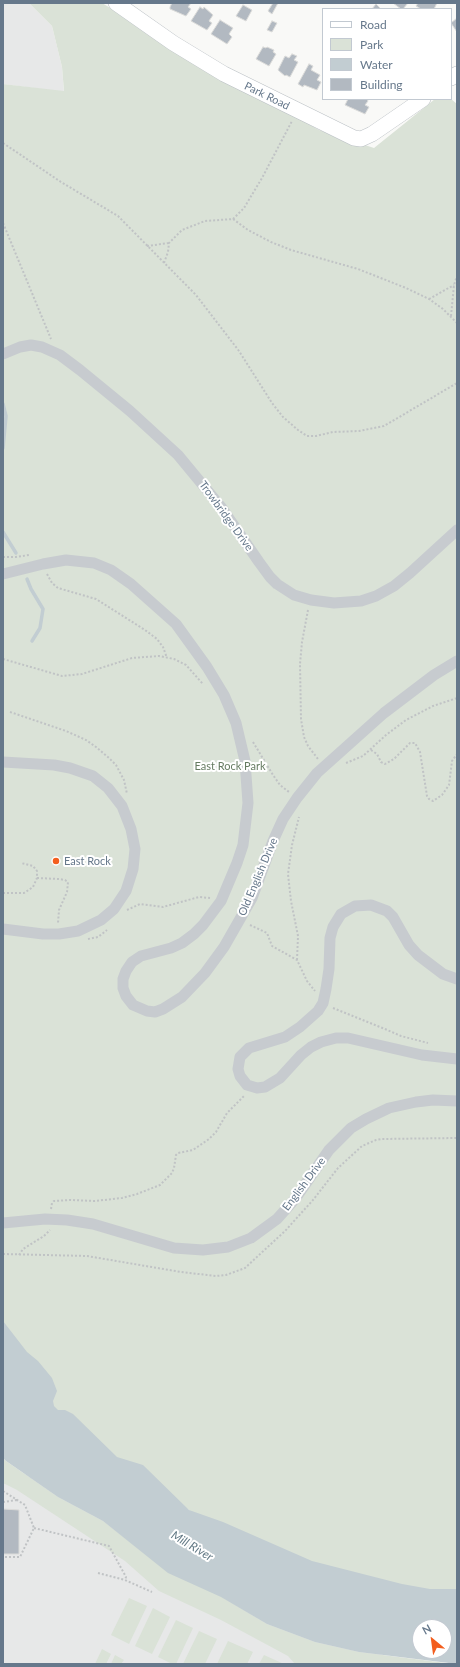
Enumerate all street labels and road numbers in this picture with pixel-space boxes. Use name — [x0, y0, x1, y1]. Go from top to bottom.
street label: Park Road — [242, 79, 292, 113]
street label: Trowbridge Drive — [196, 478, 256, 554]
street label: Old English Drive — [236, 836, 280, 918]
street label: English Drive — [280, 1155, 328, 1213]

